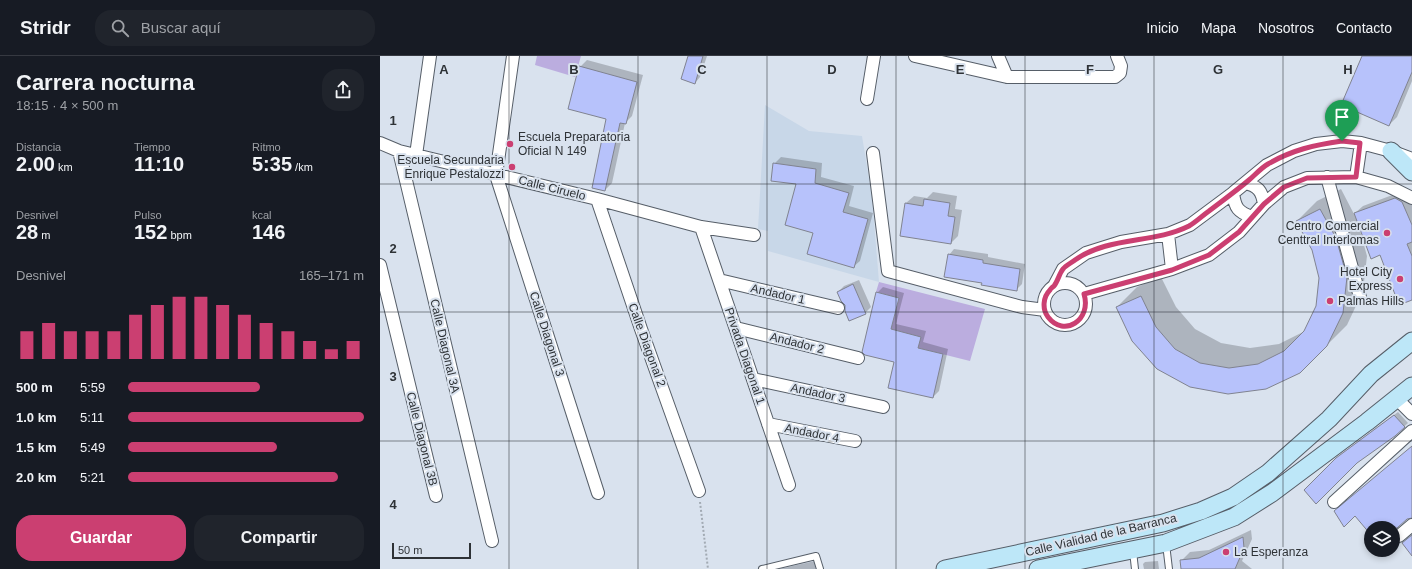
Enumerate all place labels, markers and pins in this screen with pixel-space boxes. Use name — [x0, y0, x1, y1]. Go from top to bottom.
pin — [1325, 100, 1359, 141]
place label: Escuela Preparatoria Oficial N 149 — [518, 130, 630, 158]
marker: Escuela Preparatoria Oficial N 149 — [505, 139, 515, 149]
place label: Escuela Secundaria Enrique Pestalozzi — [397, 153, 504, 181]
marker: Escuela Secundaria Enrique Pestalozzi — [507, 162, 517, 172]
place label: Centro Comercial Centtral Interlomas — [1278, 219, 1379, 247]
marker: Centro Comercial Centtral Interlomas — [1382, 228, 1392, 238]
place label: Hotel City Express — [1340, 265, 1392, 293]
marker: Hotel City Express — [1395, 274, 1405, 284]
place label: Palmas Hills — [1338, 294, 1404, 308]
marker: Palmas Hills — [1325, 296, 1335, 306]
place label: La Esperanza — [1234, 545, 1308, 559]
marker: La Esperanza — [1221, 547, 1231, 557]

